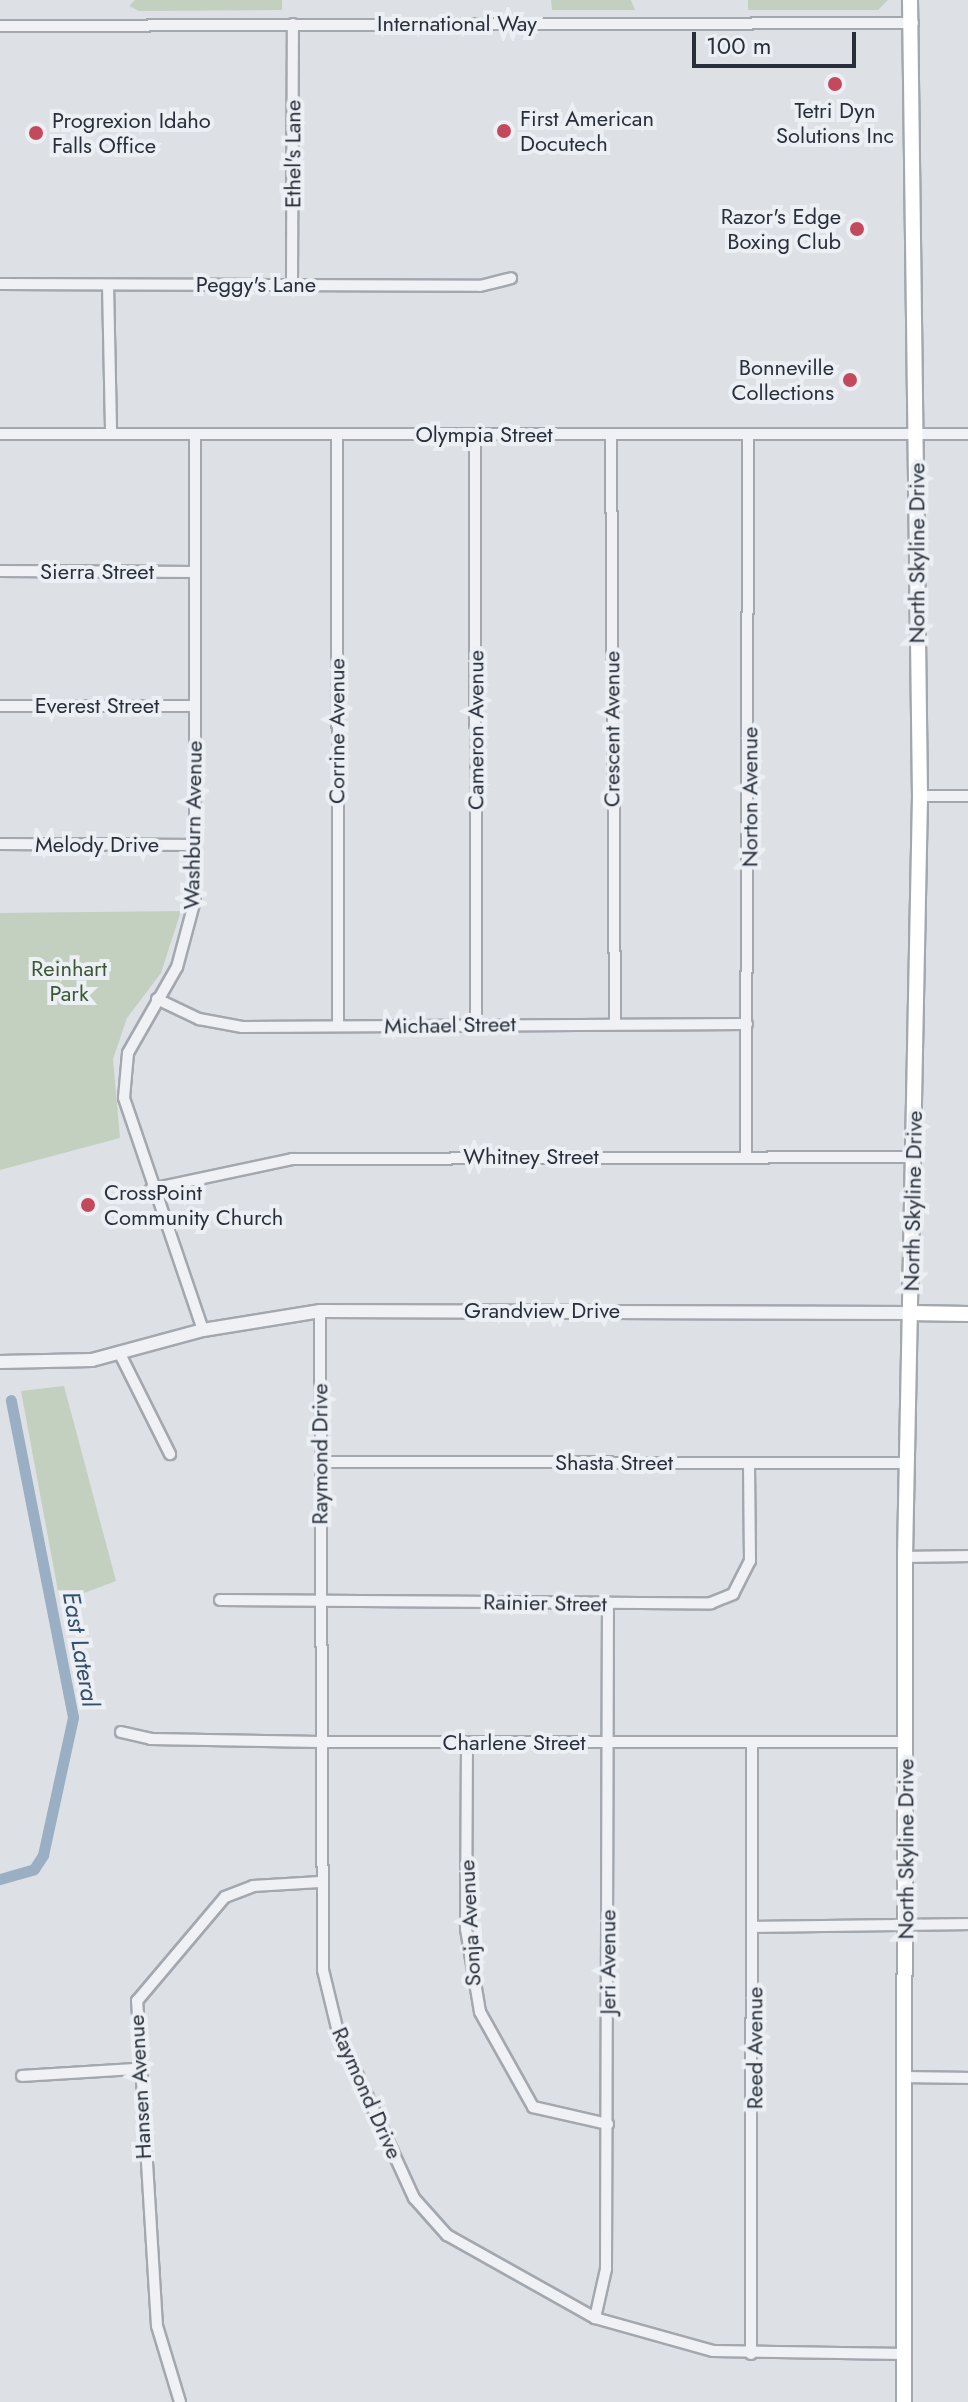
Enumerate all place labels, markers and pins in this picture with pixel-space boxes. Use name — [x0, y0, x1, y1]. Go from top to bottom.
marker: Tetri Dyn Solutions Inc — [826, 75, 844, 93]
place label: Tetri Dyn Solutions Inc — [776, 97, 894, 148]
place label: First American Docutech — [520, 105, 654, 156]
place label: Progrexion Idaho Falls Office — [52, 107, 211, 158]
marker: First American Docutech — [495, 122, 513, 140]
marker: Progrexion Idaho Falls Office — [27, 124, 45, 142]
place label: Razor's Edge Boxing Club — [721, 203, 841, 254]
marker: Razor's Edge Boxing Club — [848, 220, 866, 238]
place label: Bonneville Collections — [732, 354, 834, 406]
marker: Bonneville Collections — [841, 371, 859, 389]
place label: CrossPoint Community Church — [104, 1179, 283, 1230]
marker: CrossPoint Community Church — [79, 1196, 97, 1214]

